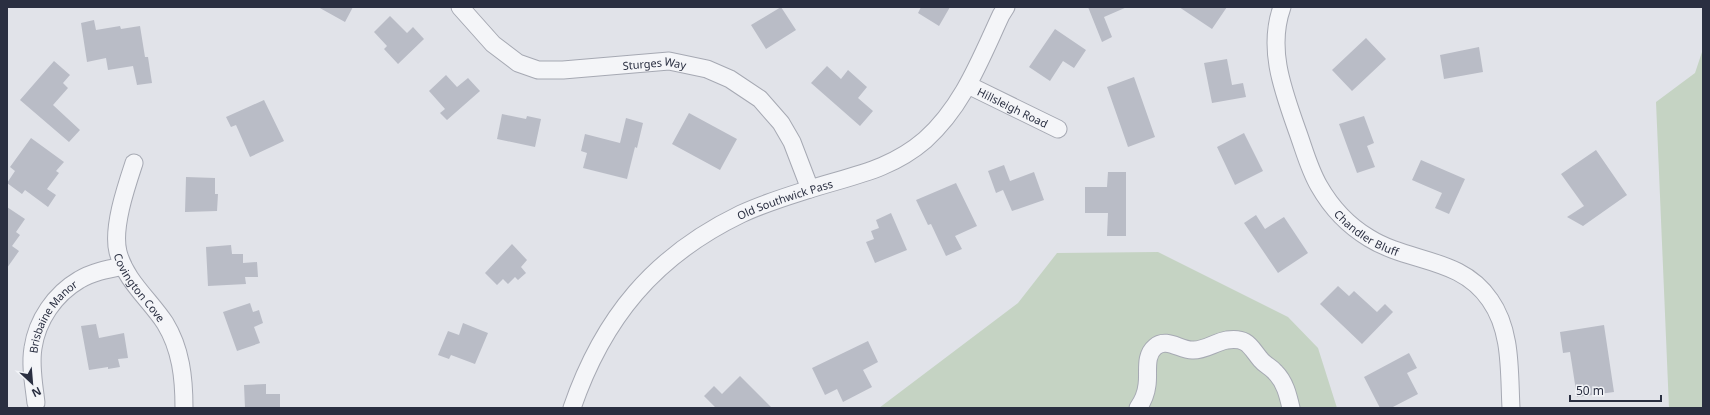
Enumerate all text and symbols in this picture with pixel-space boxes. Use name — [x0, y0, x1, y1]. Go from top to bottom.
street label: Sturges Way — [622, 53, 688, 72]
street label: Hillsleigh Road — [975, 83, 1051, 131]
street label: Old Southwick Pass — [734, 175, 834, 222]
street label: Chandler Bluff — [1332, 206, 1402, 259]
street label: Covington Cove — [111, 251, 169, 324]
street label: Brisbaine Manor — [25, 276, 80, 354]
north arrow — [12, 363, 52, 403]
scale bar — [1570, 377, 1661, 403]
text: 50 m — [1576, 382, 1604, 399]
text: N — [29, 384, 44, 401]

